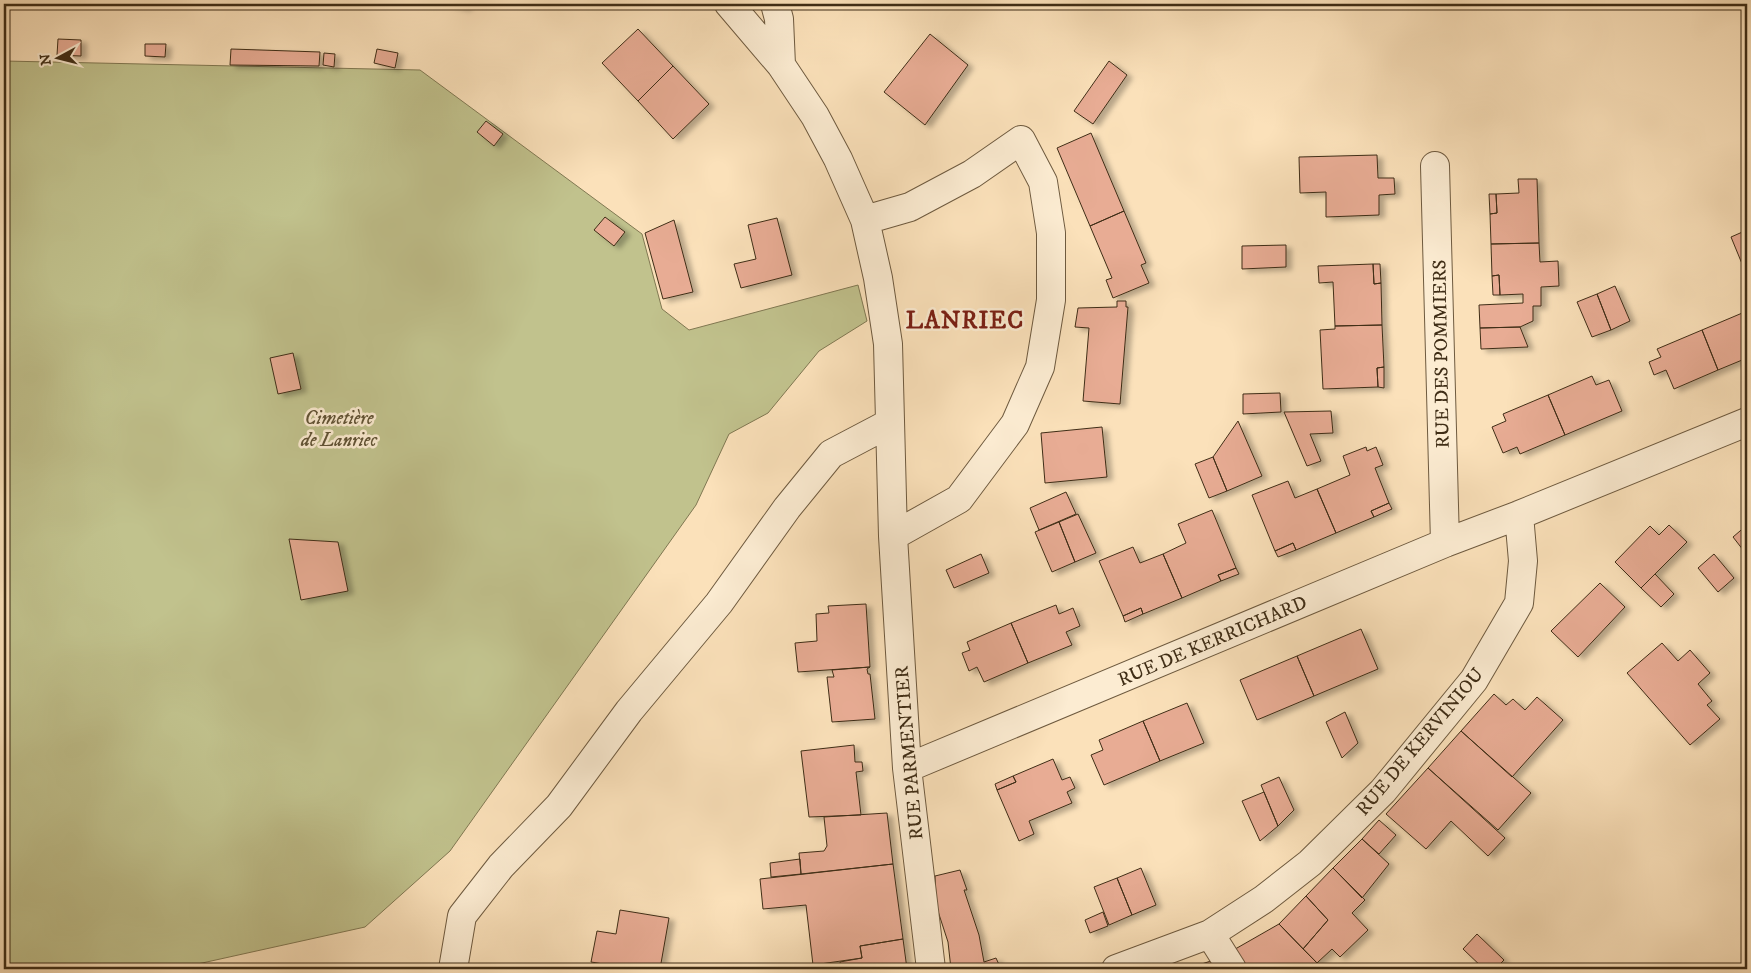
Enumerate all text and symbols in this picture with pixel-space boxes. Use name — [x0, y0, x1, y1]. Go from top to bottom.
north arrow — [32, 32, 82, 82]
text: N — [36, 52, 56, 66]
street label: RUE DES POMMIERS — [1428, 259, 1455, 449]
district label: LANRIEC — [906, 306, 1024, 336]
park label: Cimetière de Lanriec — [300, 407, 378, 452]
street label: RUE DE KERRICHARD — [1115, 591, 1311, 692]
street label: RUE DE KERVINIOU — [1351, 663, 1489, 821]
street label: RUE PARMENTIER — [890, 665, 929, 841]

